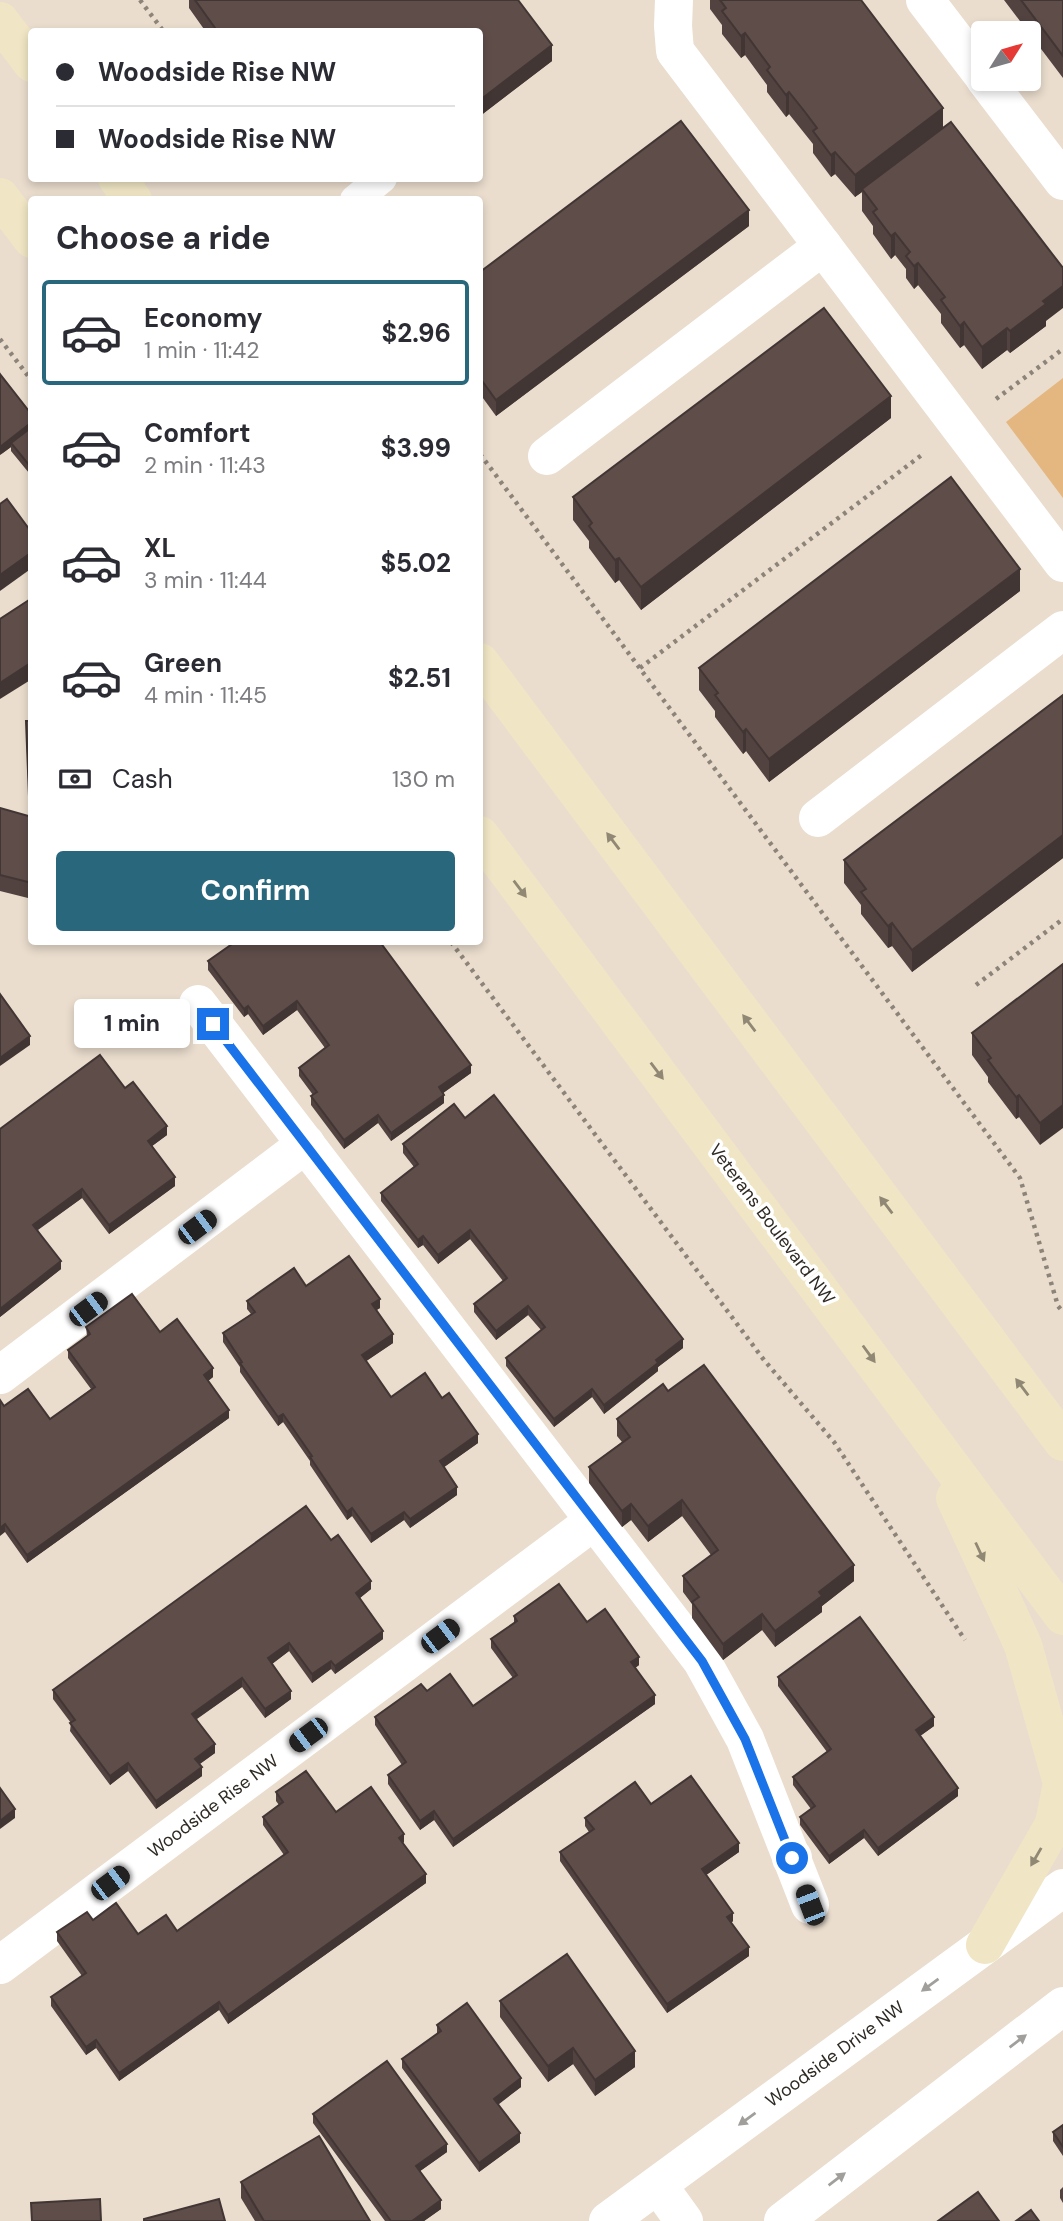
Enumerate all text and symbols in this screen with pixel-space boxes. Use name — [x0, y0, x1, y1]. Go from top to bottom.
north arrow — [971, 21, 1041, 91]
map controls — [971, 21, 1041, 91]
text: Woodside Rise NW — [98, 55, 336, 89]
text: Woodside Rise NW — [98, 122, 336, 156]
text: Choose a ride — [56, 217, 271, 259]
icon: car — [60, 301, 123, 364]
text: Economy — [144, 301, 262, 335]
text: $2.96 — [382, 316, 451, 350]
text: 1 min · 11:42 — [144, 335, 260, 365]
icon: car — [60, 416, 123, 479]
text: Comfort — [144, 416, 250, 450]
text: $3.99 — [381, 431, 451, 465]
text: 2 min · 11:43 — [144, 450, 266, 480]
icon: car — [60, 531, 123, 594]
text: XL — [144, 531, 176, 565]
text: $5.02 — [380, 546, 451, 580]
text: 3 min · 11:44 — [144, 565, 267, 595]
icon: car — [60, 646, 123, 709]
text: Green — [144, 646, 222, 680]
text: $2.51 — [388, 661, 451, 695]
text: 4 min · 11:45 — [144, 680, 267, 710]
icon: cash — [56, 760, 94, 798]
text: Cash — [112, 762, 173, 796]
text: 130 m — [392, 764, 455, 794]
one-way arrow — [607, 832, 621, 850]
button: Confirm — [56, 851, 455, 931]
one-way arrow — [513, 880, 527, 898]
callout: 1 min — [73, 1000, 188, 1048]
text: 1 min — [104, 1008, 160, 1038]
route end — [197, 1008, 229, 1040]
one-way arrow — [743, 1014, 757, 1032]
one-way arrow — [650, 1062, 664, 1080]
street label: Veterans Boulevard NW — [704, 1139, 840, 1309]
one-way arrow — [879, 1196, 893, 1214]
car — [174, 1206, 221, 1248]
car — [65, 1288, 112, 1330]
one-way arrow — [861, 1344, 876, 1362]
one-way arrow — [1015, 1378, 1029, 1397]
one-way arrow — [974, 1541, 985, 1562]
car — [417, 1615, 464, 1657]
car — [285, 1714, 332, 1756]
street label: Woodside Rise NW — [143, 1749, 283, 1863]
route start — [776, 1842, 808, 1874]
one-way arrow — [1030, 1847, 1042, 1866]
car — [87, 1862, 134, 1904]
car — [793, 1882, 828, 1928]
one-way arrow — [921, 1978, 939, 1992]
street label: Woodside Drive NW — [761, 1995, 909, 2113]
one-way arrow — [1009, 2034, 1027, 2048]
one-way arrow — [738, 2112, 756, 2126]
one-way arrow — [828, 2172, 846, 2187]

